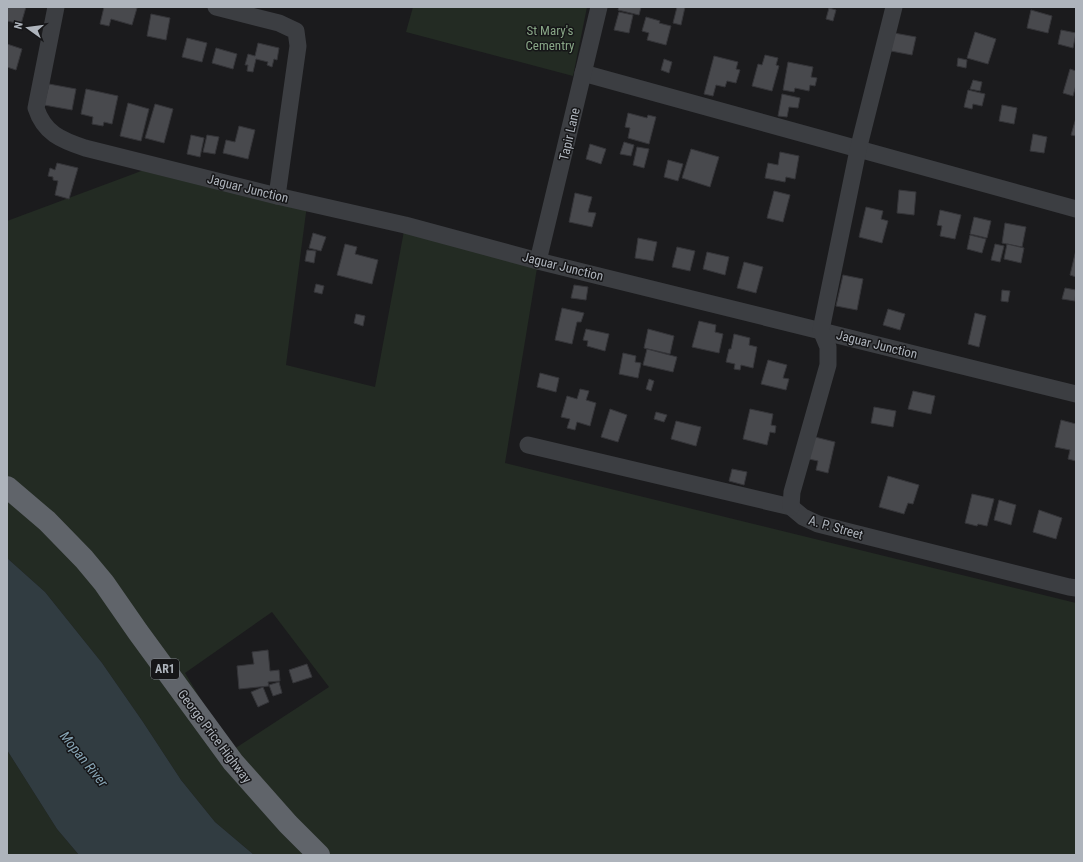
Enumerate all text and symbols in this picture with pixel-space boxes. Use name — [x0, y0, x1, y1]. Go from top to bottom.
north arrow — [8, 8, 48, 48]
text: N — [12, 21, 26, 31]
park label: St Mary's Cementry — [526, 23, 575, 53]
street label: Tapir Lane — [556, 106, 583, 162]
street label: Jaguar Junction — [206, 171, 290, 206]
street label: Jaguar Junction — [521, 249, 605, 284]
street label: Jaguar Junction — [835, 327, 919, 362]
street label: A. P. Street — [807, 513, 865, 542]
road number: AR1 — [151, 659, 179, 679]
street label: George Price Highway — [175, 687, 255, 786]
water label: Mopan River — [57, 728, 112, 791]

